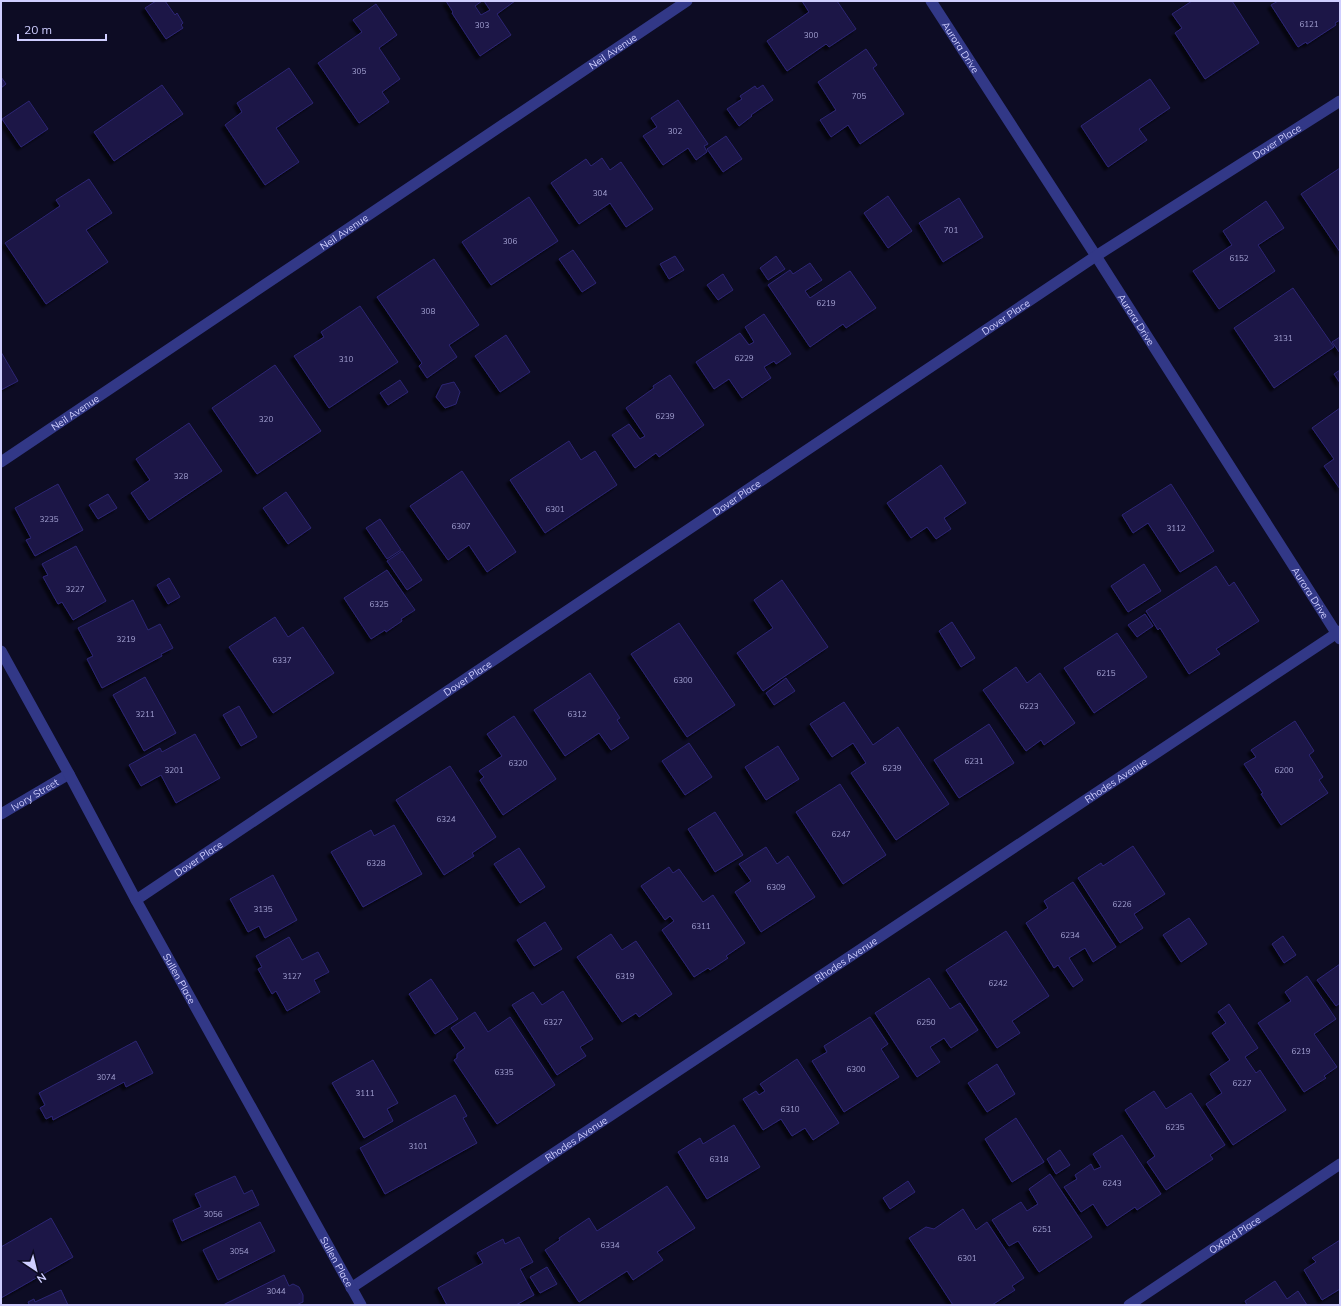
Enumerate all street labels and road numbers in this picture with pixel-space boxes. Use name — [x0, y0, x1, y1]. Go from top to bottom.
street label: Aurora Drive — [939, 19, 982, 75]
street label: Neil Avenue — [586, 30, 639, 72]
street label: Dover Place — [1250, 121, 1303, 162]
street label: Neil Avenue — [317, 211, 370, 252]
street label: Aurora Drive — [1115, 291, 1158, 348]
street label: Dover Place — [979, 296, 1032, 338]
street label: Neil Avenue — [48, 392, 101, 433]
street label: Dover Place — [710, 476, 763, 518]
street label: Aurora Drive — [1289, 564, 1332, 621]
street label: Dover Place — [441, 657, 494, 699]
street label: Rhodes Avenue — [1082, 755, 1149, 805]
street label: Ivory Street — [8, 775, 61, 813]
street label: Dover Place — [172, 837, 225, 879]
street label: Rhodes Avenue — [812, 934, 880, 985]
street label: Sullen Place — [160, 951, 199, 1006]
street label: Rhodes Avenue — [542, 1113, 610, 1164]
street label: Oxford Place — [1206, 1213, 1263, 1256]
street label: Sullen Place — [318, 1234, 356, 1289]

